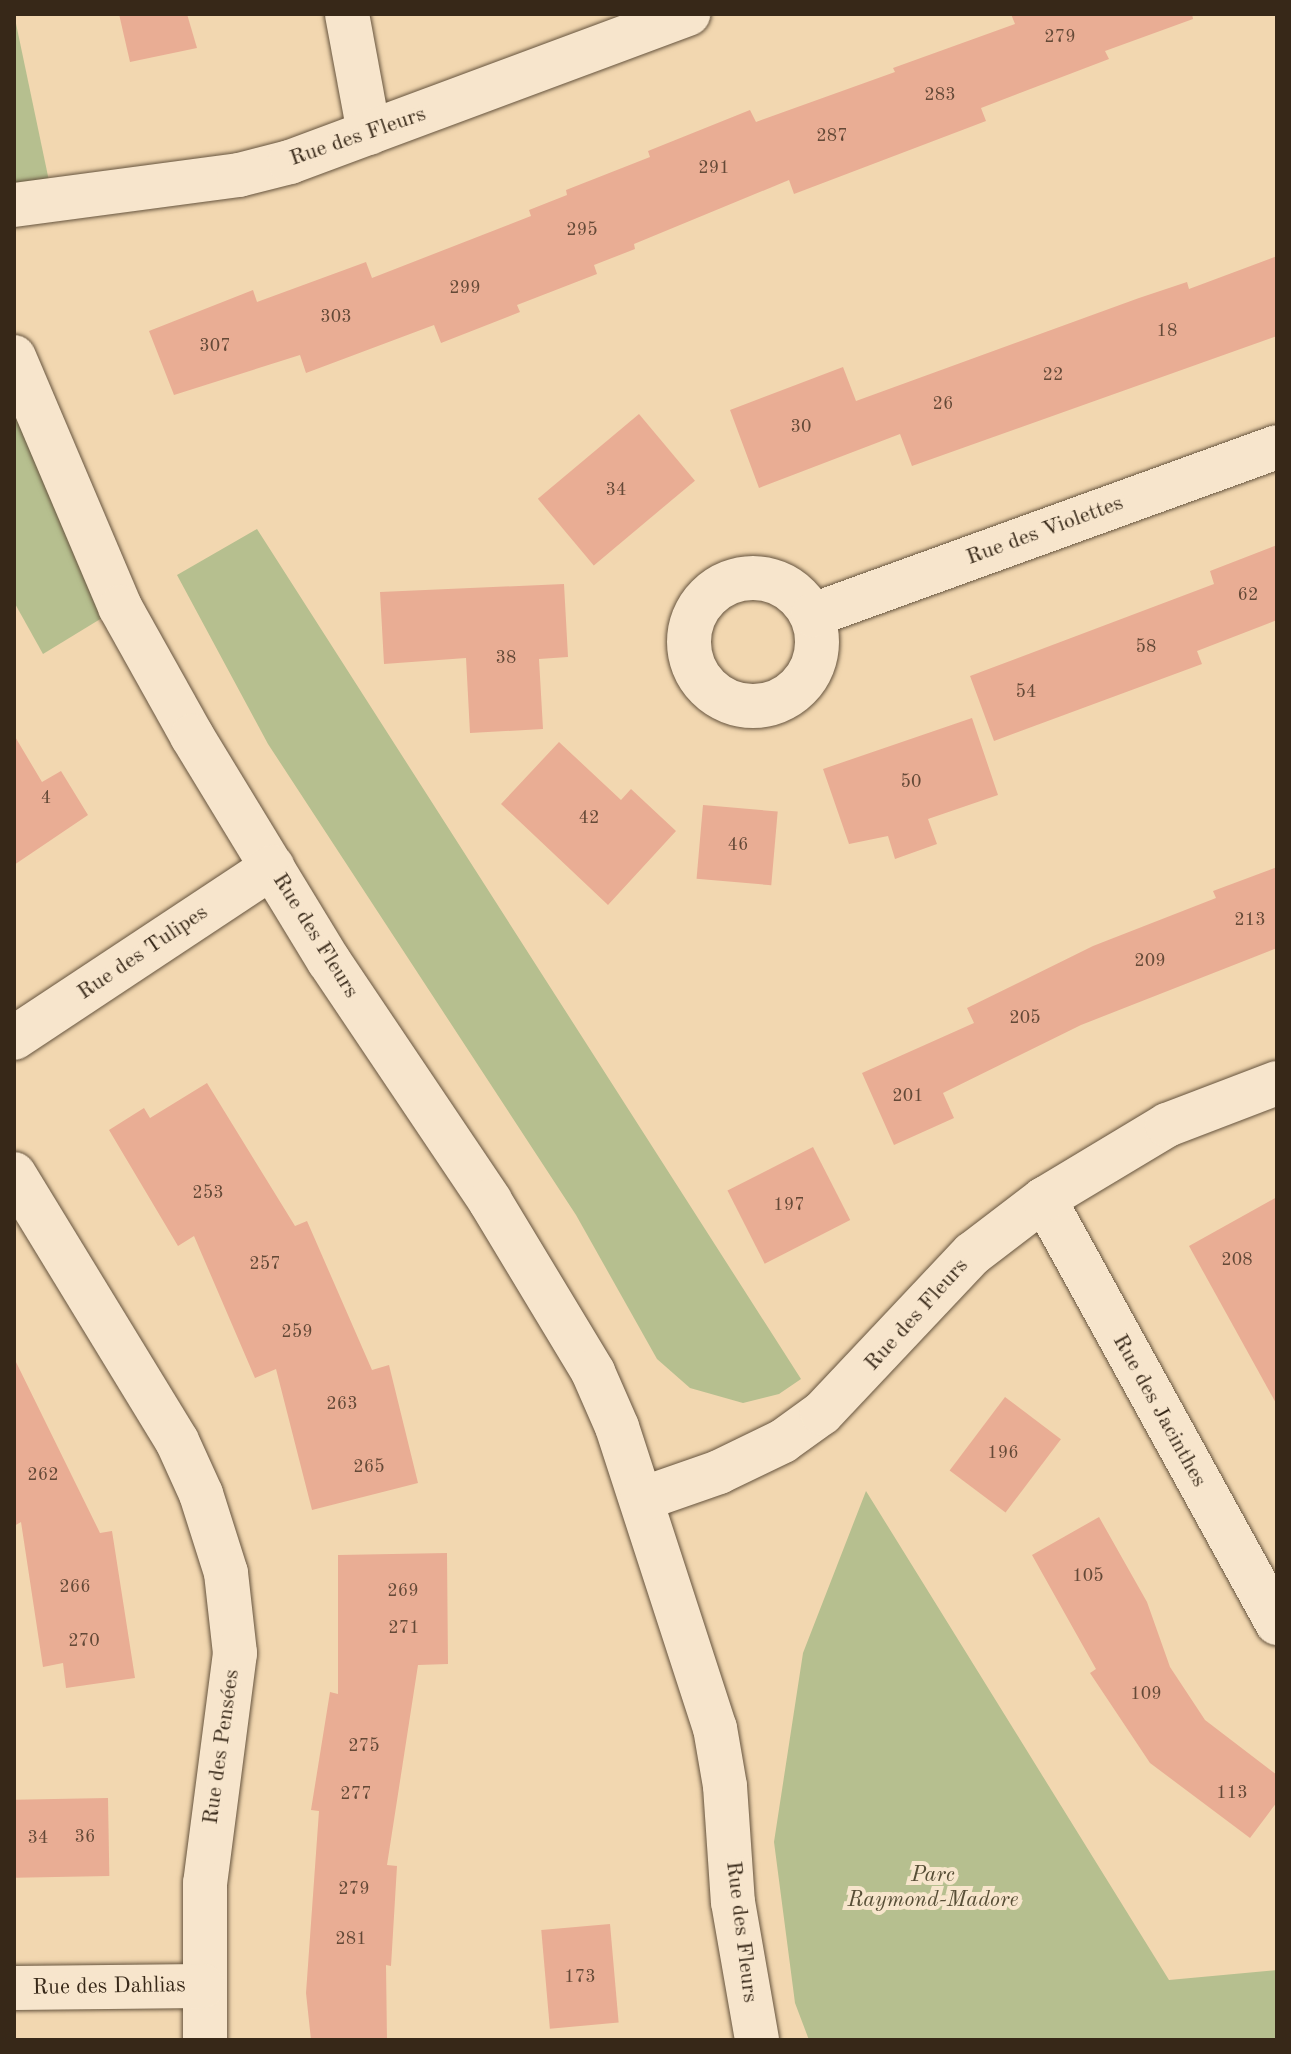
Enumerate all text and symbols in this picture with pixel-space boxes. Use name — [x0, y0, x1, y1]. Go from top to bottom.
house number: 279 — [1044, 26, 1076, 48]
house number: 283 — [924, 84, 956, 106]
street label: Rue des Fleurs — [286, 101, 430, 173]
house number: 287 — [816, 125, 848, 147]
house number: 291 — [698, 157, 730, 179]
house number: 295 — [566, 219, 598, 241]
house number: 299 — [449, 277, 481, 299]
house number: 303 — [320, 306, 352, 328]
house number: 18 — [1157, 320, 1177, 342]
house number: 307 — [199, 335, 231, 357]
house number: 22 — [1043, 364, 1063, 386]
house number: 26 — [933, 393, 953, 415]
house number: 30 — [791, 416, 811, 438]
house number: 34 — [606, 479, 626, 501]
street label: Rue des Violettes — [963, 490, 1127, 572]
house number: 62 — [1238, 584, 1258, 606]
house number: 58 — [1136, 636, 1156, 658]
house number: 38 — [496, 647, 516, 669]
house number: 54 — [1016, 681, 1036, 703]
house number: 50 — [901, 771, 921, 793]
house number: 4 — [41, 787, 51, 809]
house number: 42 — [579, 807, 599, 829]
house number: 46 — [728, 834, 748, 856]
street label: Rue des Fleurs — [266, 869, 364, 1003]
street label: Rue des Tulipes — [73, 900, 213, 1006]
house number: 213 — [1234, 909, 1266, 931]
house number: 209 — [1134, 950, 1166, 972]
house number: 205 — [1009, 1007, 1041, 1029]
house number: 201 — [892, 1085, 924, 1107]
house number: 253 — [192, 1182, 224, 1204]
house number: 197 — [773, 1194, 805, 1216]
house number: 208 — [1221, 1249, 1253, 1271]
house number: 257 — [249, 1253, 281, 1275]
street label: Rue des Fleurs — [860, 1253, 974, 1377]
house number: 259 — [281, 1321, 313, 1343]
street label: Rue des Jacinthes — [1106, 1330, 1212, 1492]
house number: 263 — [326, 1393, 358, 1415]
house number: 196 — [987, 1442, 1019, 1464]
house number: 265 — [353, 1456, 385, 1478]
house number: 262 — [27, 1464, 59, 1486]
house number: 105 — [1072, 1565, 1104, 1587]
house number: 266 — [59, 1576, 91, 1598]
house number: 269 — [387, 1580, 419, 1602]
house number: 271 — [388, 1617, 420, 1639]
house number: 270 — [68, 1630, 100, 1652]
street label: Rue des Pensées — [198, 1668, 246, 1826]
house number: 109 — [1130, 1683, 1162, 1705]
house number: 275 — [348, 1735, 380, 1757]
house number: 113 — [1216, 1782, 1248, 1804]
house number: 277 — [340, 1783, 372, 1805]
house number: 36 — [75, 1826, 95, 1848]
house number: 34 — [28, 1827, 48, 1849]
street label: Rue des Fleurs — [719, 1860, 763, 2004]
park label: Parc Raymond-Madore — [848, 1862, 1018, 1914]
house number: 279 — [338, 1878, 370, 1900]
house number: 281 — [335, 1928, 367, 1950]
house number: 173 — [564, 1966, 596, 1988]
street label: Rue des Dahlias — [32, 1972, 186, 2002]

